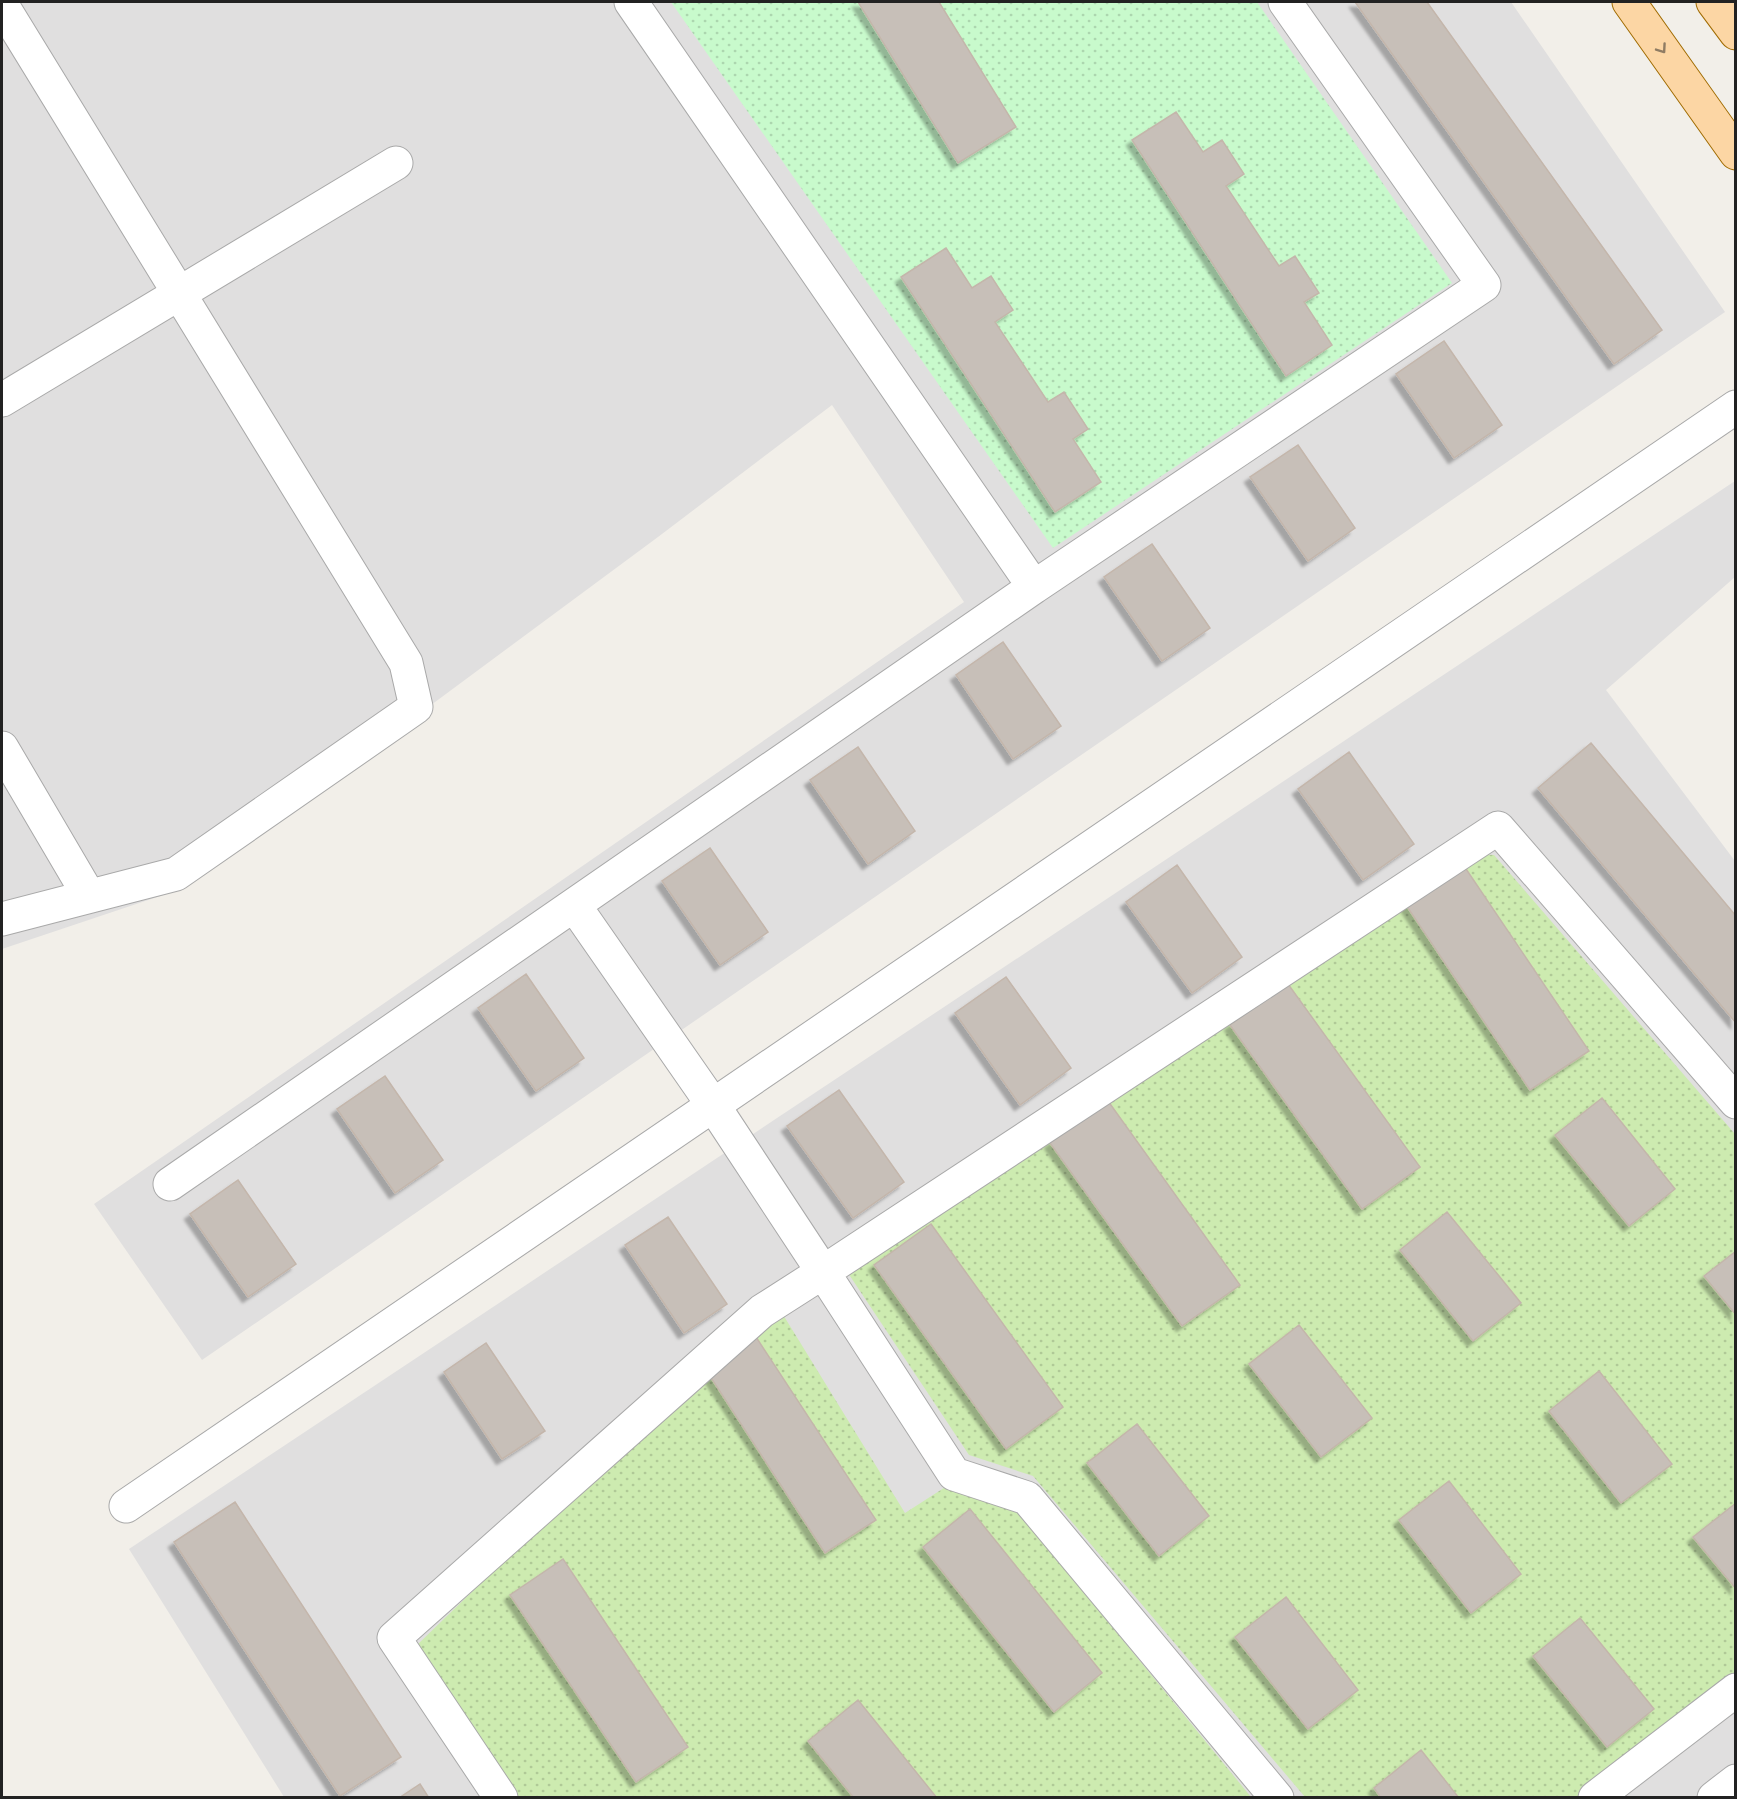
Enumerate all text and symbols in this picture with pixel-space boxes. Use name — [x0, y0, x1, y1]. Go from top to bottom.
one-way arrow — [1655, 43, 1666, 54]

